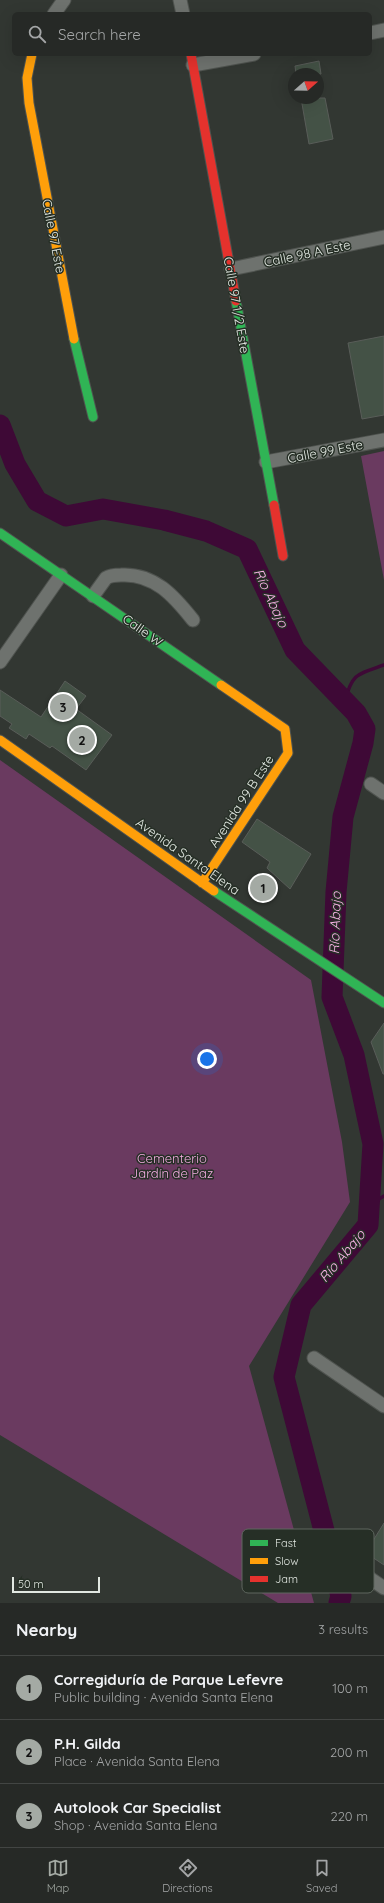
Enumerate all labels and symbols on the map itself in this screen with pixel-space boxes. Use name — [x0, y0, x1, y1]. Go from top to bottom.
north arrow — [288, 68, 324, 104]
street label: Calle 97 Este — [39, 197, 69, 275]
street label: Calle 98 A Este — [262, 236, 352, 270]
street label: Calle 97 1/2 Este — [221, 255, 253, 355]
street label: Calle 99 Este — [286, 436, 364, 466]
water label: Río Abajo — [250, 566, 293, 631]
street label: Calle W — [120, 610, 167, 650]
pin: 3 — [50, 692, 76, 722]
pin: 2 — [69, 725, 95, 755]
street label: Avenida 99 B Este — [205, 752, 277, 850]
street label: Avenida Santa Elena — [133, 814, 243, 898]
pin: 1 — [250, 873, 276, 903]
water label: Río Abajo — [325, 891, 345, 955]
your location — [197, 1049, 217, 1069]
park label: Cementerio Jardín de Paz — [131, 1150, 213, 1181]
water label: Río Abajo — [315, 1226, 369, 1286]
legend — [242, 1529, 374, 1593]
text: Fast — [275, 1536, 297, 1550]
text: Slow — [275, 1554, 299, 1568]
text: Jam — [275, 1572, 298, 1586]
scale bar — [12, 1575, 100, 1594]

